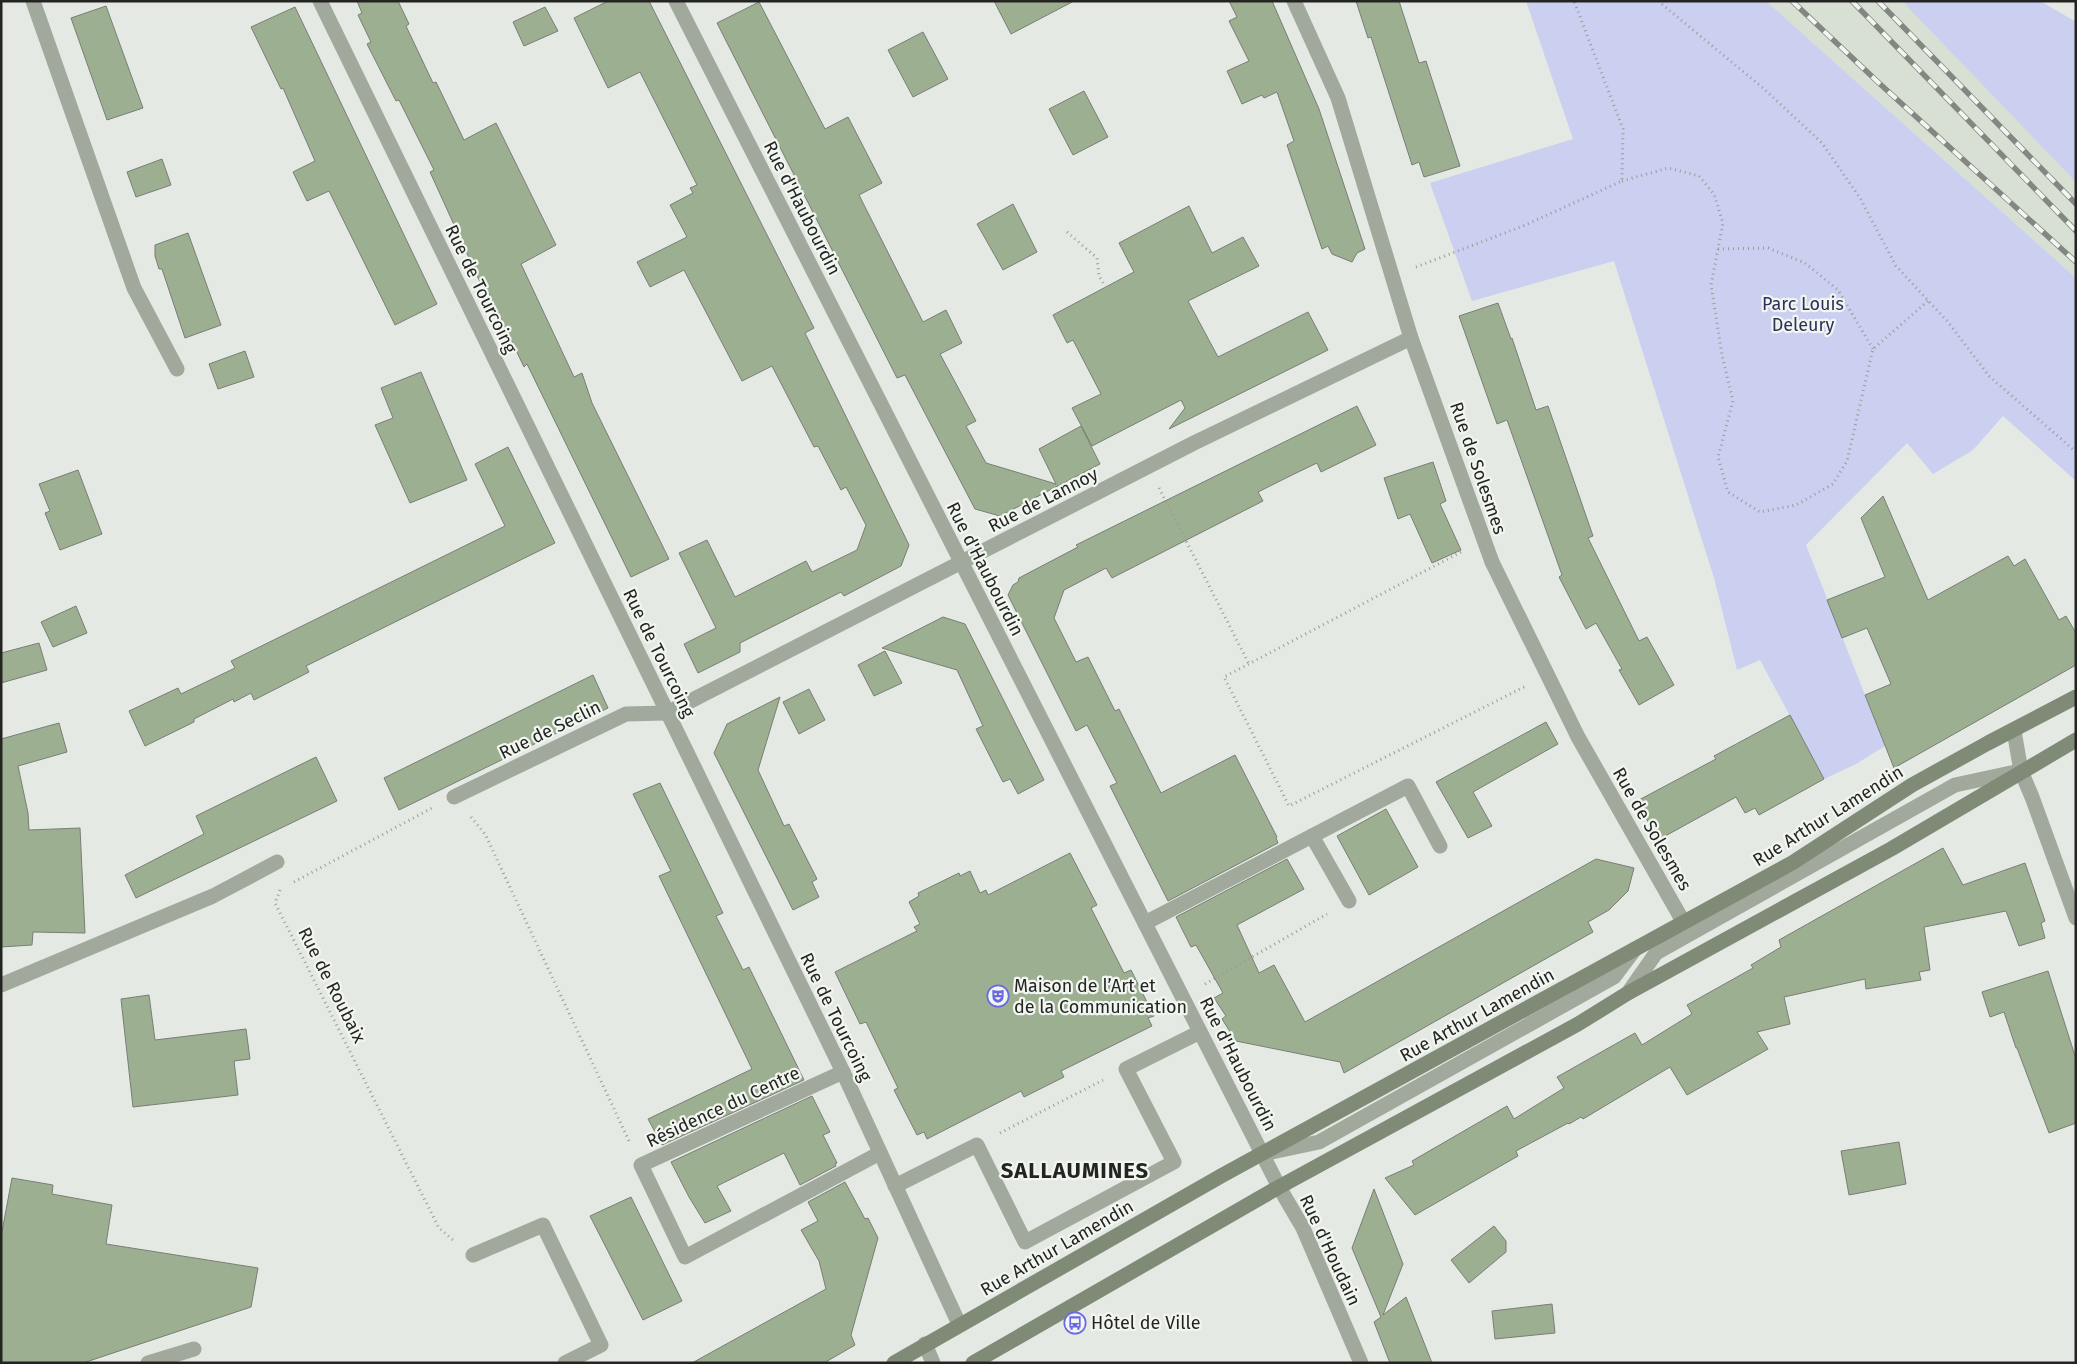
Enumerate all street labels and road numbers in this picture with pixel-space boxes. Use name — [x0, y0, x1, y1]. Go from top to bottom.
street label: Rue d'Haubourdin — [759, 137, 845, 279]
street label: Rue de Tourcoing — [440, 221, 522, 358]
street label: Rue de Solesmes — [1445, 399, 1511, 537]
street label: Rue de Lannoy — [984, 463, 1102, 537]
street label: Rue d'Haubourdin — [942, 498, 1028, 640]
street label: Rue de Tourcoing — [618, 585, 700, 722]
street label: Rue de Seclin — [496, 696, 604, 764]
street label: Rue Arthur Lamendin — [1749, 761, 1907, 871]
street label: Rue de Solesmes — [1608, 763, 1696, 895]
street label: Rue de Roubaix — [293, 923, 371, 1047]
street label: Rue de Tourcoing — [795, 949, 877, 1086]
street label: Rue Arthur Lamendin — [1396, 963, 1558, 1067]
street label: Rue d'Haubourdin — [1195, 993, 1281, 1135]
street label: Résidence du Centre — [643, 1062, 803, 1152]
street label: Rue d'Houdain — [1295, 1191, 1365, 1309]
street label: Rue Arthur Lamendin — [977, 1195, 1137, 1301]

